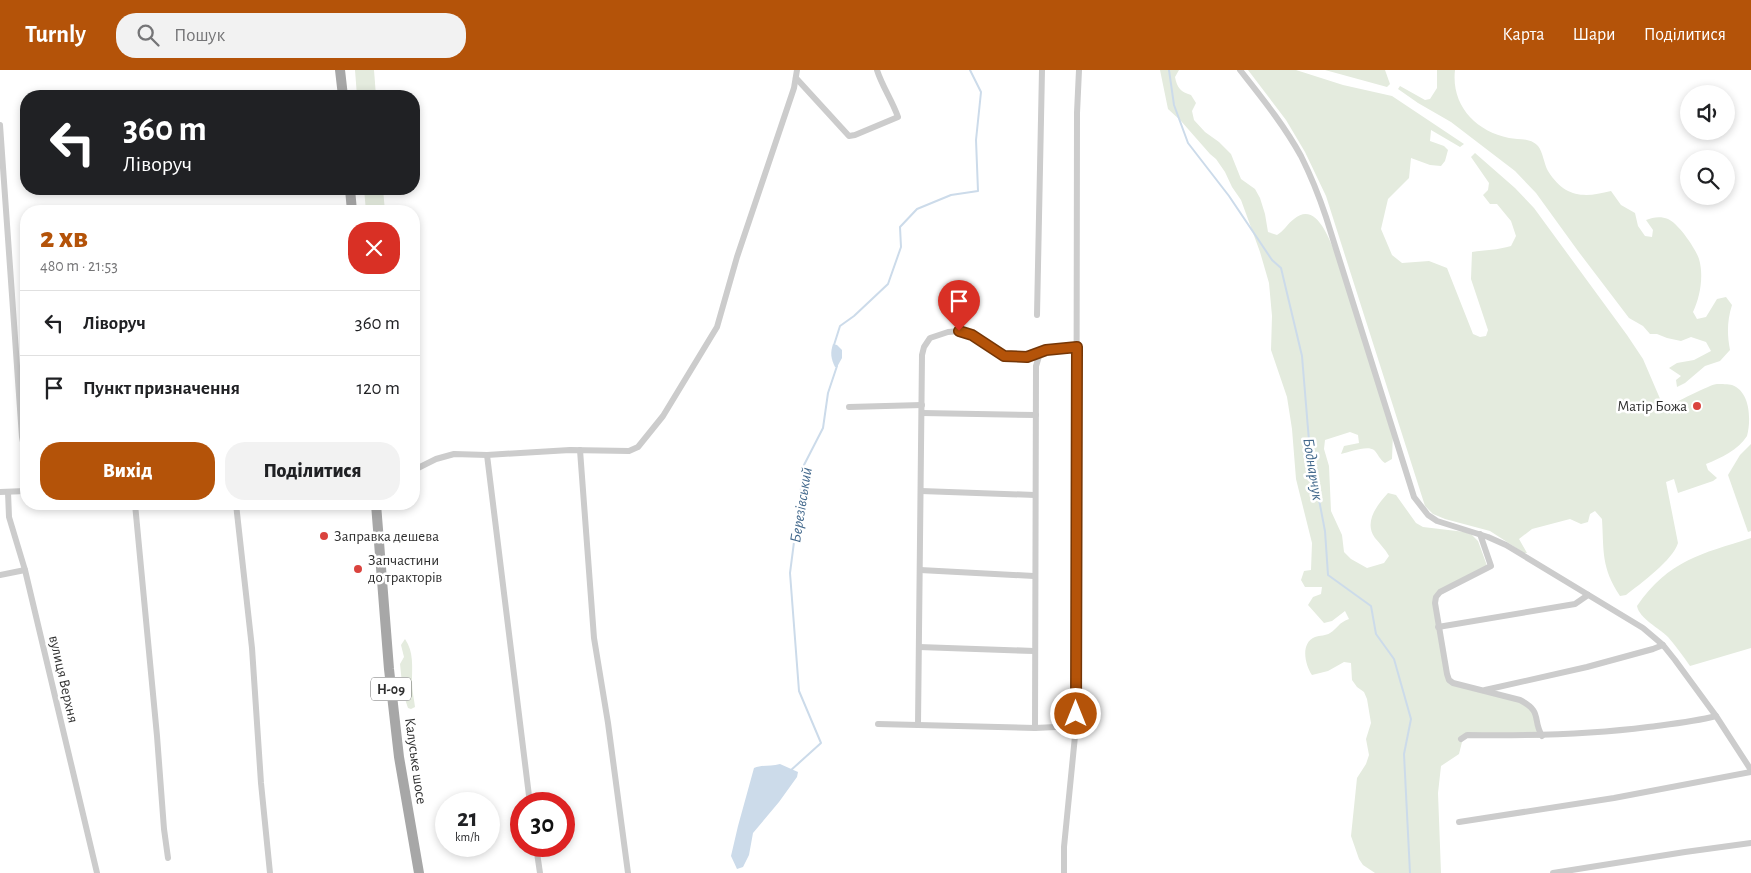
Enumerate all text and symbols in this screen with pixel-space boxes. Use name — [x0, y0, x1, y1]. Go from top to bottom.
search box — [116, 13, 466, 58]
icon: search — [134, 21, 162, 49]
text: Turnly — [25, 23, 86, 47]
text: Пошук — [174, 26, 225, 45]
text: Карта — [1502, 26, 1544, 44]
text: Шари — [1572, 26, 1616, 44]
text: Поділитися — [1644, 26, 1726, 44]
map controls — [1680, 85, 1735, 205]
button: sound — [1680, 85, 1735, 140]
icon: left — [40, 110, 105, 175]
text: 360 m — [123, 112, 207, 147]
button: search — [1680, 150, 1735, 205]
text: Ліворуч — [123, 153, 192, 175]
button: close — [348, 222, 400, 274]
text: 2 хв — [40, 223, 88, 253]
text: 480 m · 21:53 — [40, 258, 118, 274]
pin — [938, 280, 980, 331]
icon: arrive — [945, 287, 973, 315]
icon: left — [40, 309, 68, 337]
text: Ліворуч — [83, 314, 146, 333]
text: 360 m — [355, 314, 400, 333]
icon: arrive — [40, 374, 68, 402]
text: Пункт призначення — [83, 379, 240, 398]
text: 120 m — [356, 379, 400, 398]
place label: Матір Божа — [1617, 399, 1687, 414]
marker: Матір Божа — [1691, 400, 1703, 412]
water label: Боднарчук — [1299, 437, 1326, 502]
button: Вихід — [40, 442, 215, 500]
button: Поділитися — [225, 442, 400, 500]
water label: Березівський — [787, 466, 816, 544]
place label: Заправка дешева — [334, 529, 439, 544]
marker: Заправка дешева — [318, 530, 330, 542]
place label: Запчастини до тракторів — [368, 553, 442, 585]
marker: Запчастини до тракторів — [352, 563, 364, 575]
street label: вулиця Верхня — [46, 634, 81, 724]
road number: Н-09 — [371, 678, 411, 700]
position arrow — [1049, 687, 1101, 739]
street label: Калуське шосе — [402, 717, 429, 805]
speed limit sign: 30 — [510, 792, 575, 857]
text: 21 — [457, 806, 478, 831]
text: km/h — [455, 831, 480, 843]

